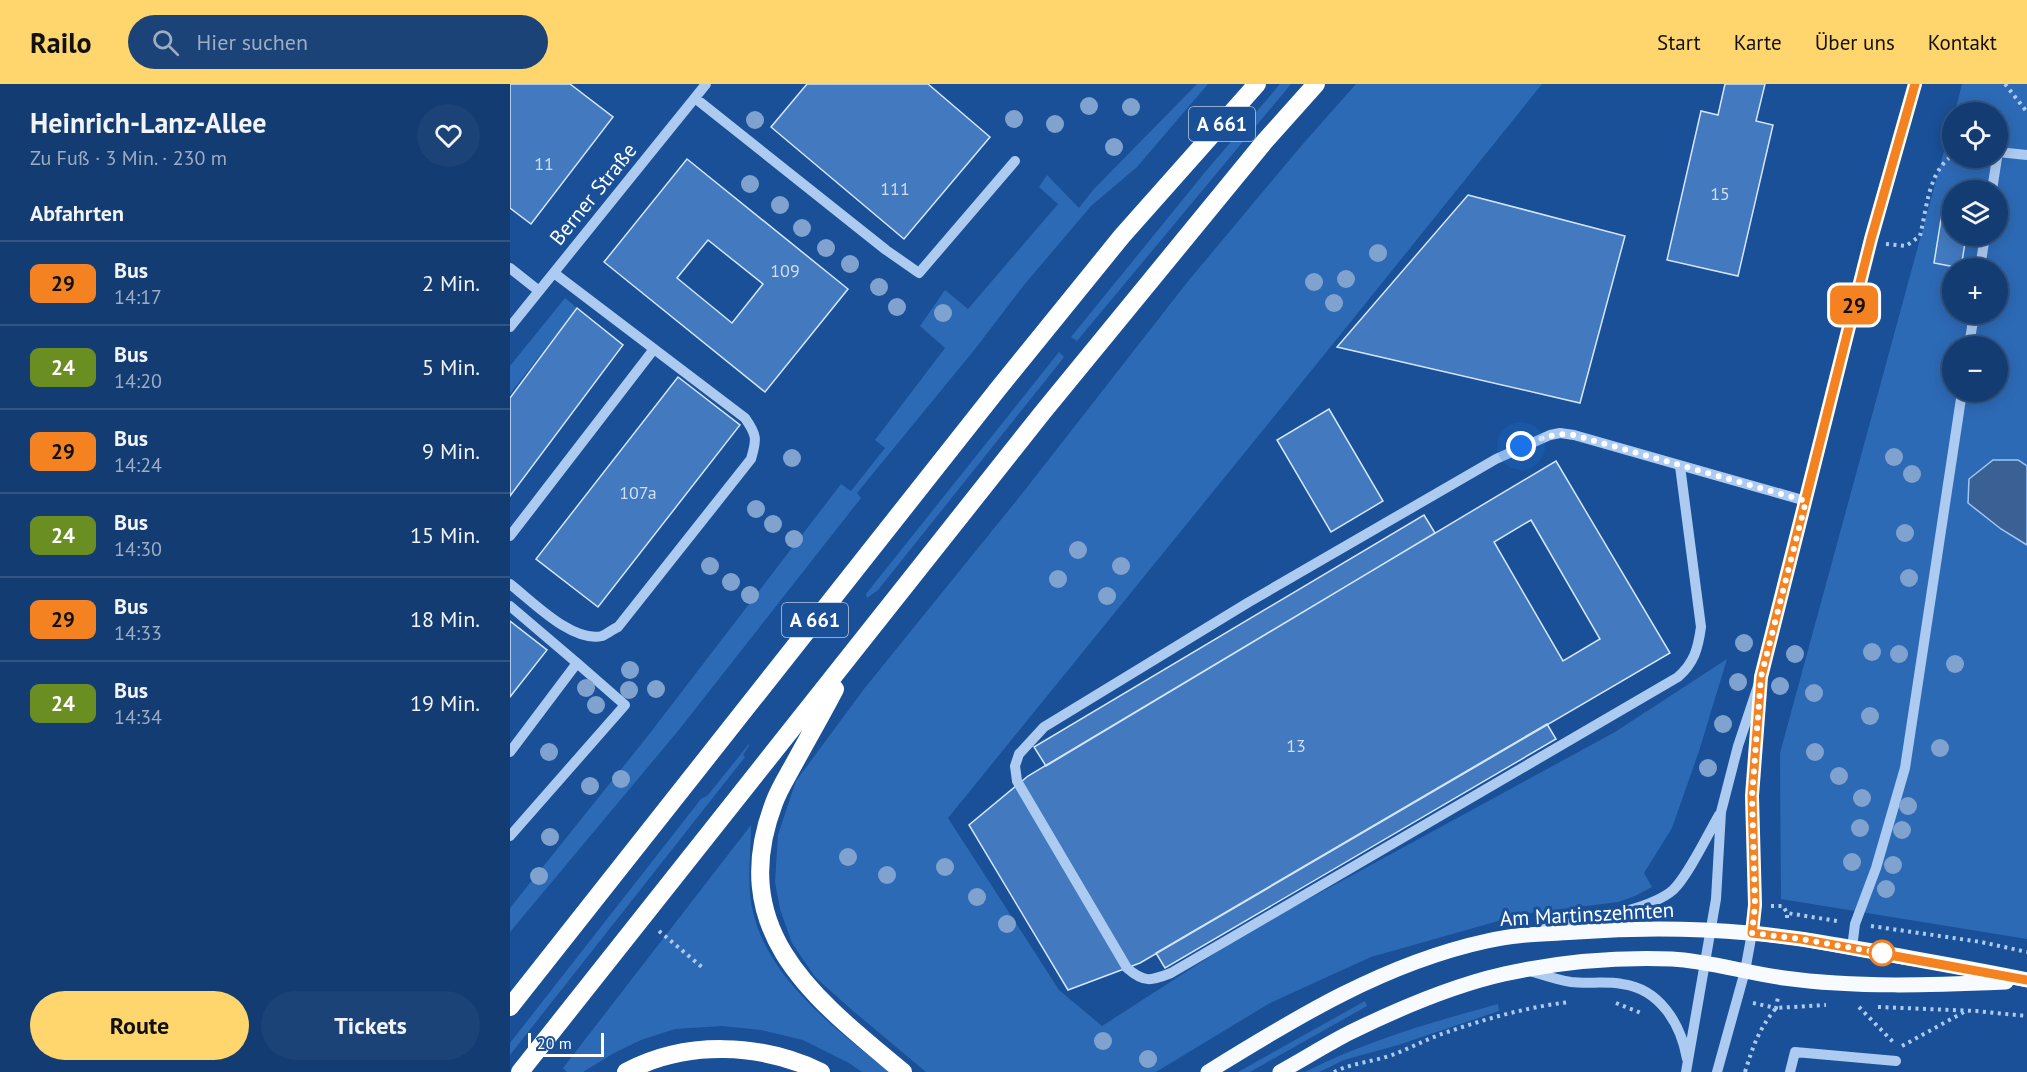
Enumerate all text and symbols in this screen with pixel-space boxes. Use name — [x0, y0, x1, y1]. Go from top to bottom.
search box — [128, 15, 548, 69]
text: Railo — [30, 24, 92, 61]
icon: search — [149, 26, 182, 59]
text: Hier suchen — [197, 28, 308, 56]
text: Start — [1657, 29, 1701, 56]
text: Karte — [1734, 29, 1782, 56]
text: Über uns — [1815, 29, 1895, 56]
text: Kontakt — [1928, 29, 1997, 56]
map controls — [1942, 102, 2008, 402]
button: locate — [1942, 102, 2008, 168]
text: Heinrich-Lanz-Allee — [30, 104, 267, 141]
button: heart — [417, 104, 480, 167]
road number: A 661 — [1189, 107, 1255, 141]
street label: Berner Straße — [544, 137, 642, 251]
text: Zu Fuß · 3 Min. · 230 m — [30, 145, 227, 171]
house number: 11 — [534, 152, 554, 175]
house number: 111 — [880, 177, 910, 200]
button: layers — [1942, 180, 2008, 246]
house number: 15 — [1710, 182, 1730, 205]
text: Abfahrten — [30, 199, 124, 227]
text: Bus — [114, 256, 148, 284]
button: + — [1942, 258, 2008, 324]
house number: 109 — [770, 259, 800, 282]
text: 2 Min. — [422, 269, 480, 297]
text: 29 — [51, 270, 75, 297]
text: 14:17 — [114, 284, 162, 310]
line badge: 29 — [1827, 286, 1881, 324]
text: 29 — [1842, 292, 1866, 319]
button: − — [1942, 336, 2008, 402]
text: Bus — [114, 340, 148, 368]
text: 5 Min. — [422, 353, 480, 381]
text: 24 — [51, 354, 75, 381]
text: 14:20 — [114, 368, 162, 394]
text: Bus — [114, 424, 148, 452]
your location — [1506, 431, 1536, 461]
text: 9 Min. — [422, 437, 480, 465]
text: 29 — [51, 438, 75, 465]
text: 14:24 — [114, 452, 162, 478]
house number: 107a — [619, 481, 657, 504]
text: Bus — [114, 508, 148, 536]
text: 15 Min. — [410, 521, 480, 549]
text: 24 — [51, 522, 75, 549]
text: 14:30 — [114, 536, 162, 562]
text: Bus — [114, 592, 148, 620]
road number: A 661 — [782, 603, 848, 637]
text: 18 Min. — [410, 605, 480, 633]
text: 29 — [51, 606, 75, 633]
text: 14:33 — [114, 620, 162, 646]
text: Bus — [114, 676, 148, 704]
text: 19 Min. — [410, 689, 480, 717]
text: 24 — [51, 690, 75, 717]
text: 14:34 — [114, 704, 162, 730]
house number: 13 — [1286, 734, 1306, 757]
street label: Am Martinszehnten — [1499, 896, 1675, 932]
unlabelled marker — [1869, 940, 1895, 966]
button: Route — [30, 991, 249, 1060]
button: Tickets — [261, 991, 480, 1060]
scale bar — [528, 1030, 604, 1058]
text: 20 m — [537, 1033, 572, 1053]

